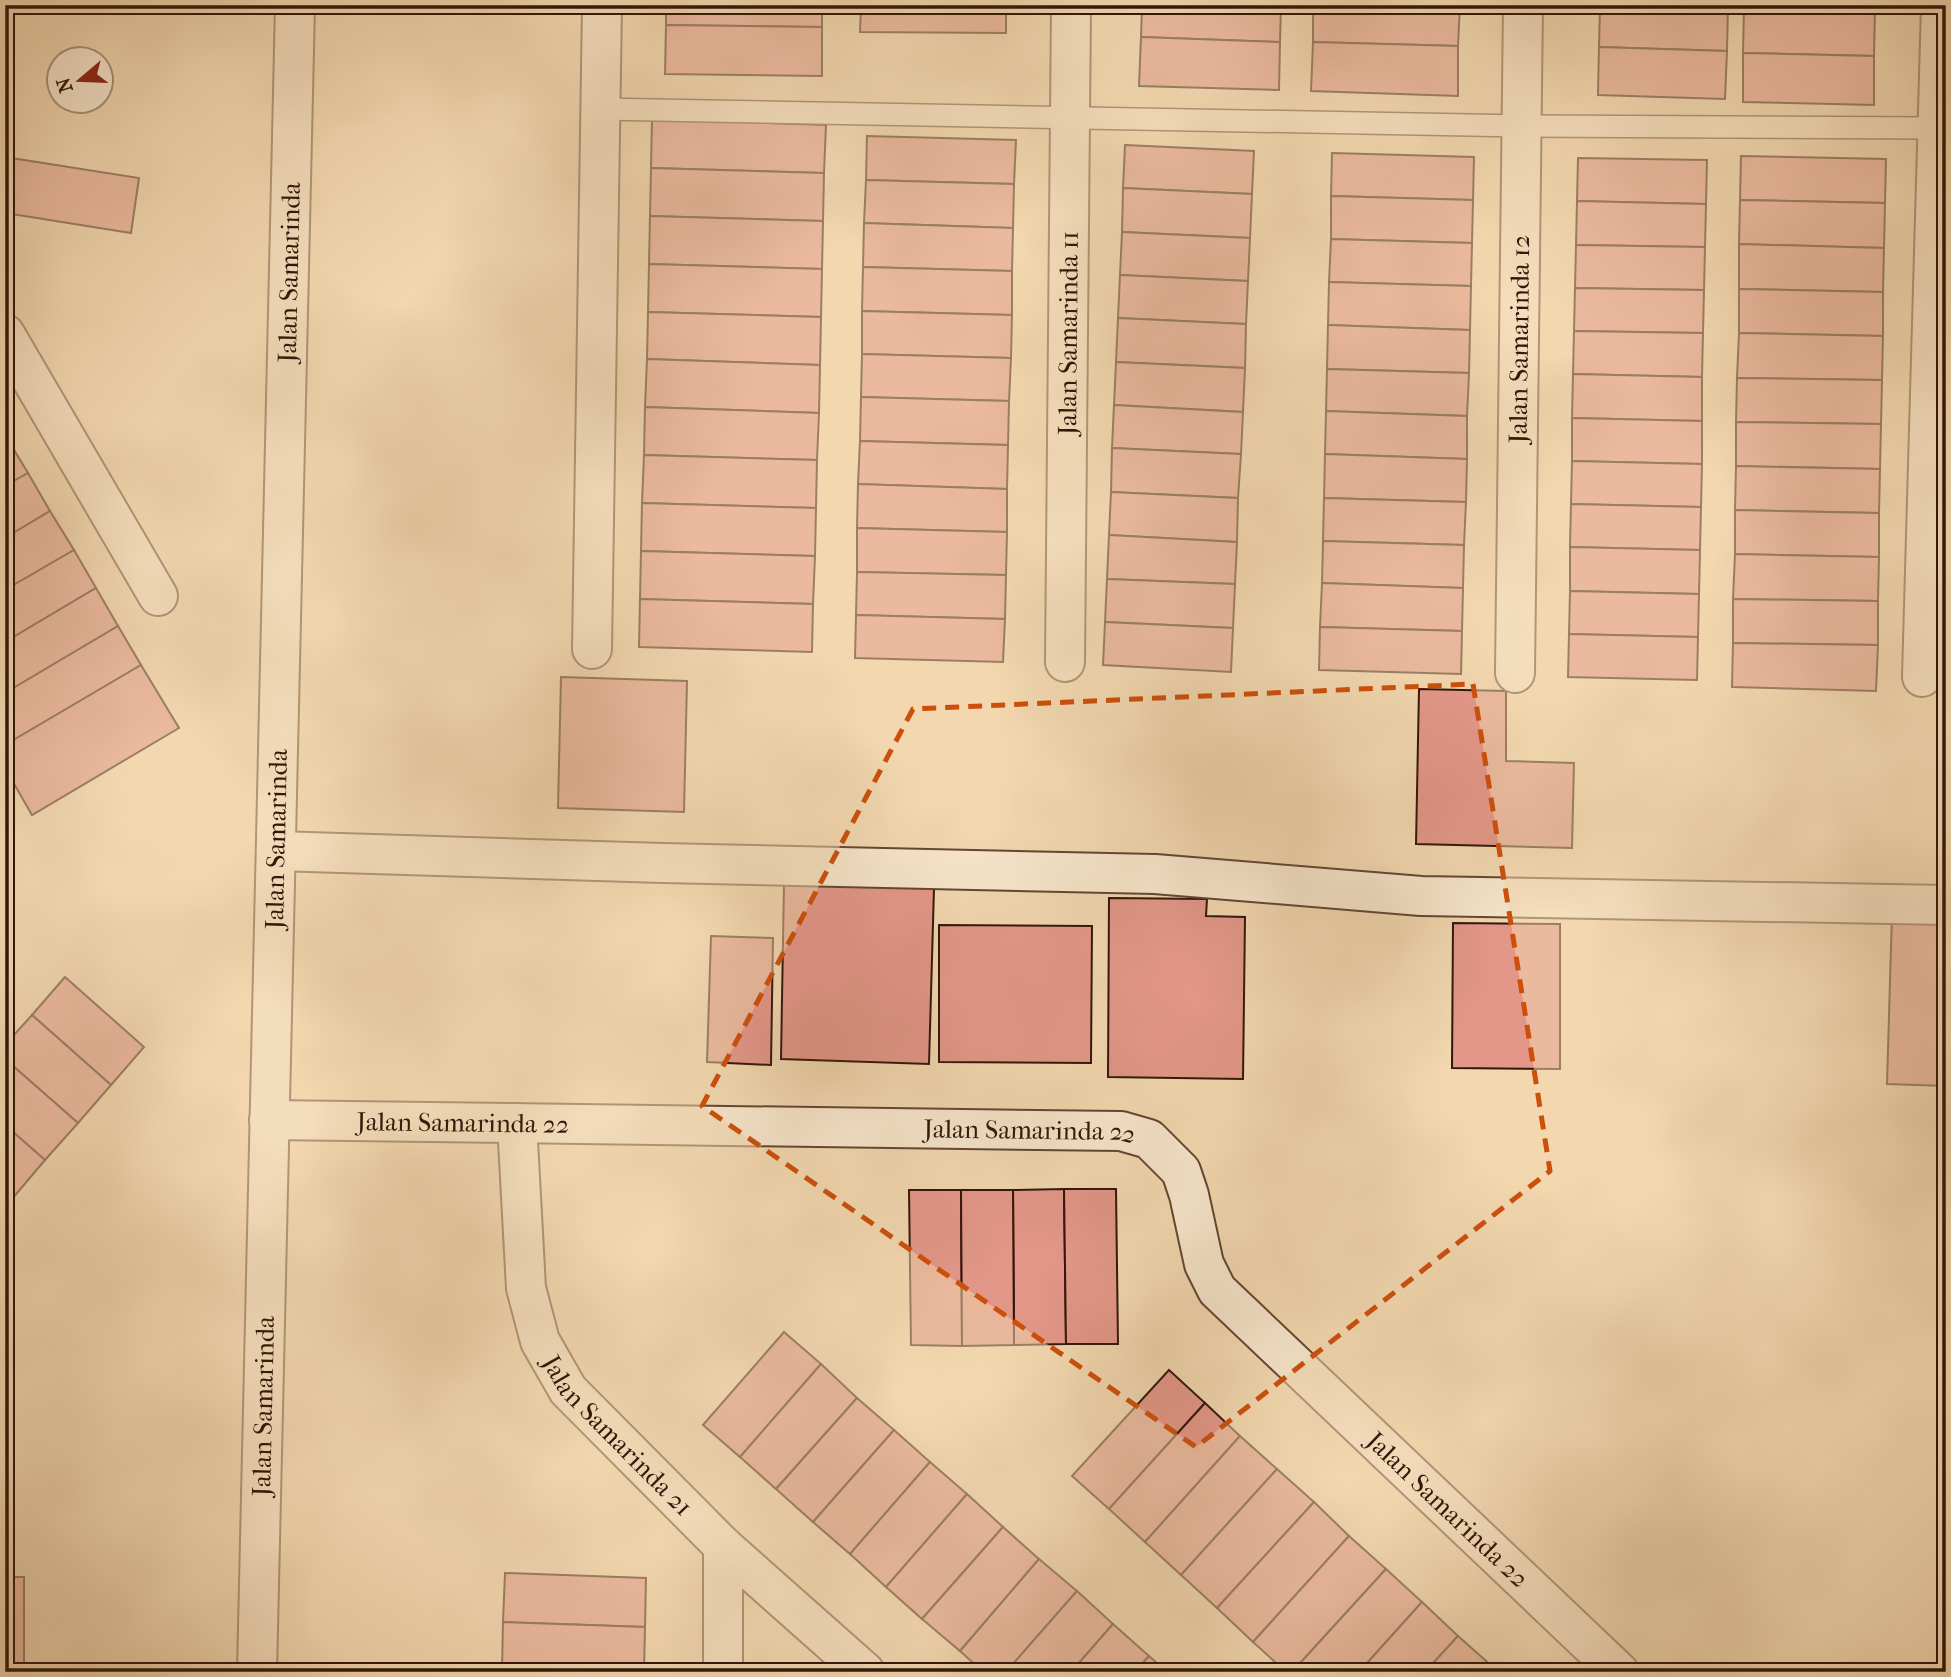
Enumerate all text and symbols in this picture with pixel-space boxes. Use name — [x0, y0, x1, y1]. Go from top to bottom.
north arrow — [46, 46, 116, 116]
text: N — [52, 74, 78, 96]
street label: Jalan Samarinda — [272, 181, 307, 365]
street label: Jalan Samarinda 11 — [1052, 231, 1085, 437]
street label: Jalan Samarinda 12 — [1503, 235, 1536, 445]
street label: Jalan Samarinda — [259, 748, 294, 932]
street label: Jalan Samarinda 22 — [354, 1106, 569, 1140]
street label: Jalan Samarinda 22 — [921, 1113, 1140, 1151]
street label: Jalan Samarinda — [246, 1315, 281, 1499]
street label: Jalan Samarinda 21 — [534, 1348, 699, 1522]
street label: Jalan Samarinda 22 — [1358, 1424, 1535, 1594]

